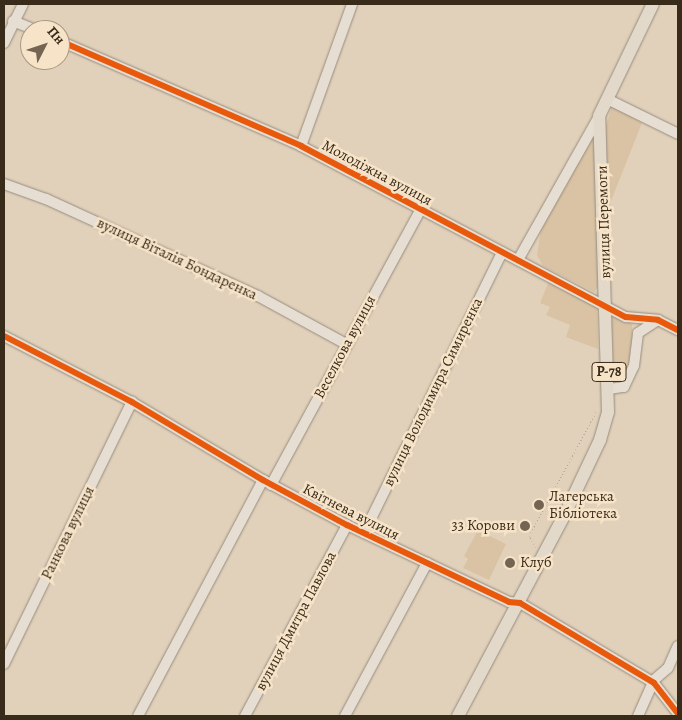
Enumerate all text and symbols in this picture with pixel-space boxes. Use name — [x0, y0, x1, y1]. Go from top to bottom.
north arrow — [20, 20, 70, 70]
text: Пн — [43, 22, 69, 49]
street label: Молодіжна вулиця — [319, 136, 435, 210]
street label: вулиця Перемоги — [593, 165, 615, 279]
street label: вулиця Віталія Бондаренка — [94, 214, 260, 304]
street label: Веселкова вулиця — [310, 292, 380, 402]
street label: вулиця Володимира Симиренка — [379, 295, 487, 489]
road number: Р-78 — [592, 361, 626, 384]
street label: Квітнева вулиця — [300, 480, 402, 544]
street label: Ранкова вулиця — [38, 483, 98, 583]
place label: Лагерська Бібліотека — [549, 487, 617, 522]
marker: Лагерська Бібліотека — [533, 499, 545, 511]
place label: 33 Корови — [451, 517, 515, 535]
marker: 33 Корови — [519, 520, 531, 532]
street label: вулиця Дмитра Павлова — [252, 548, 340, 694]
place label: Клуб — [520, 554, 552, 572]
marker: Клуб — [504, 557, 516, 569]

